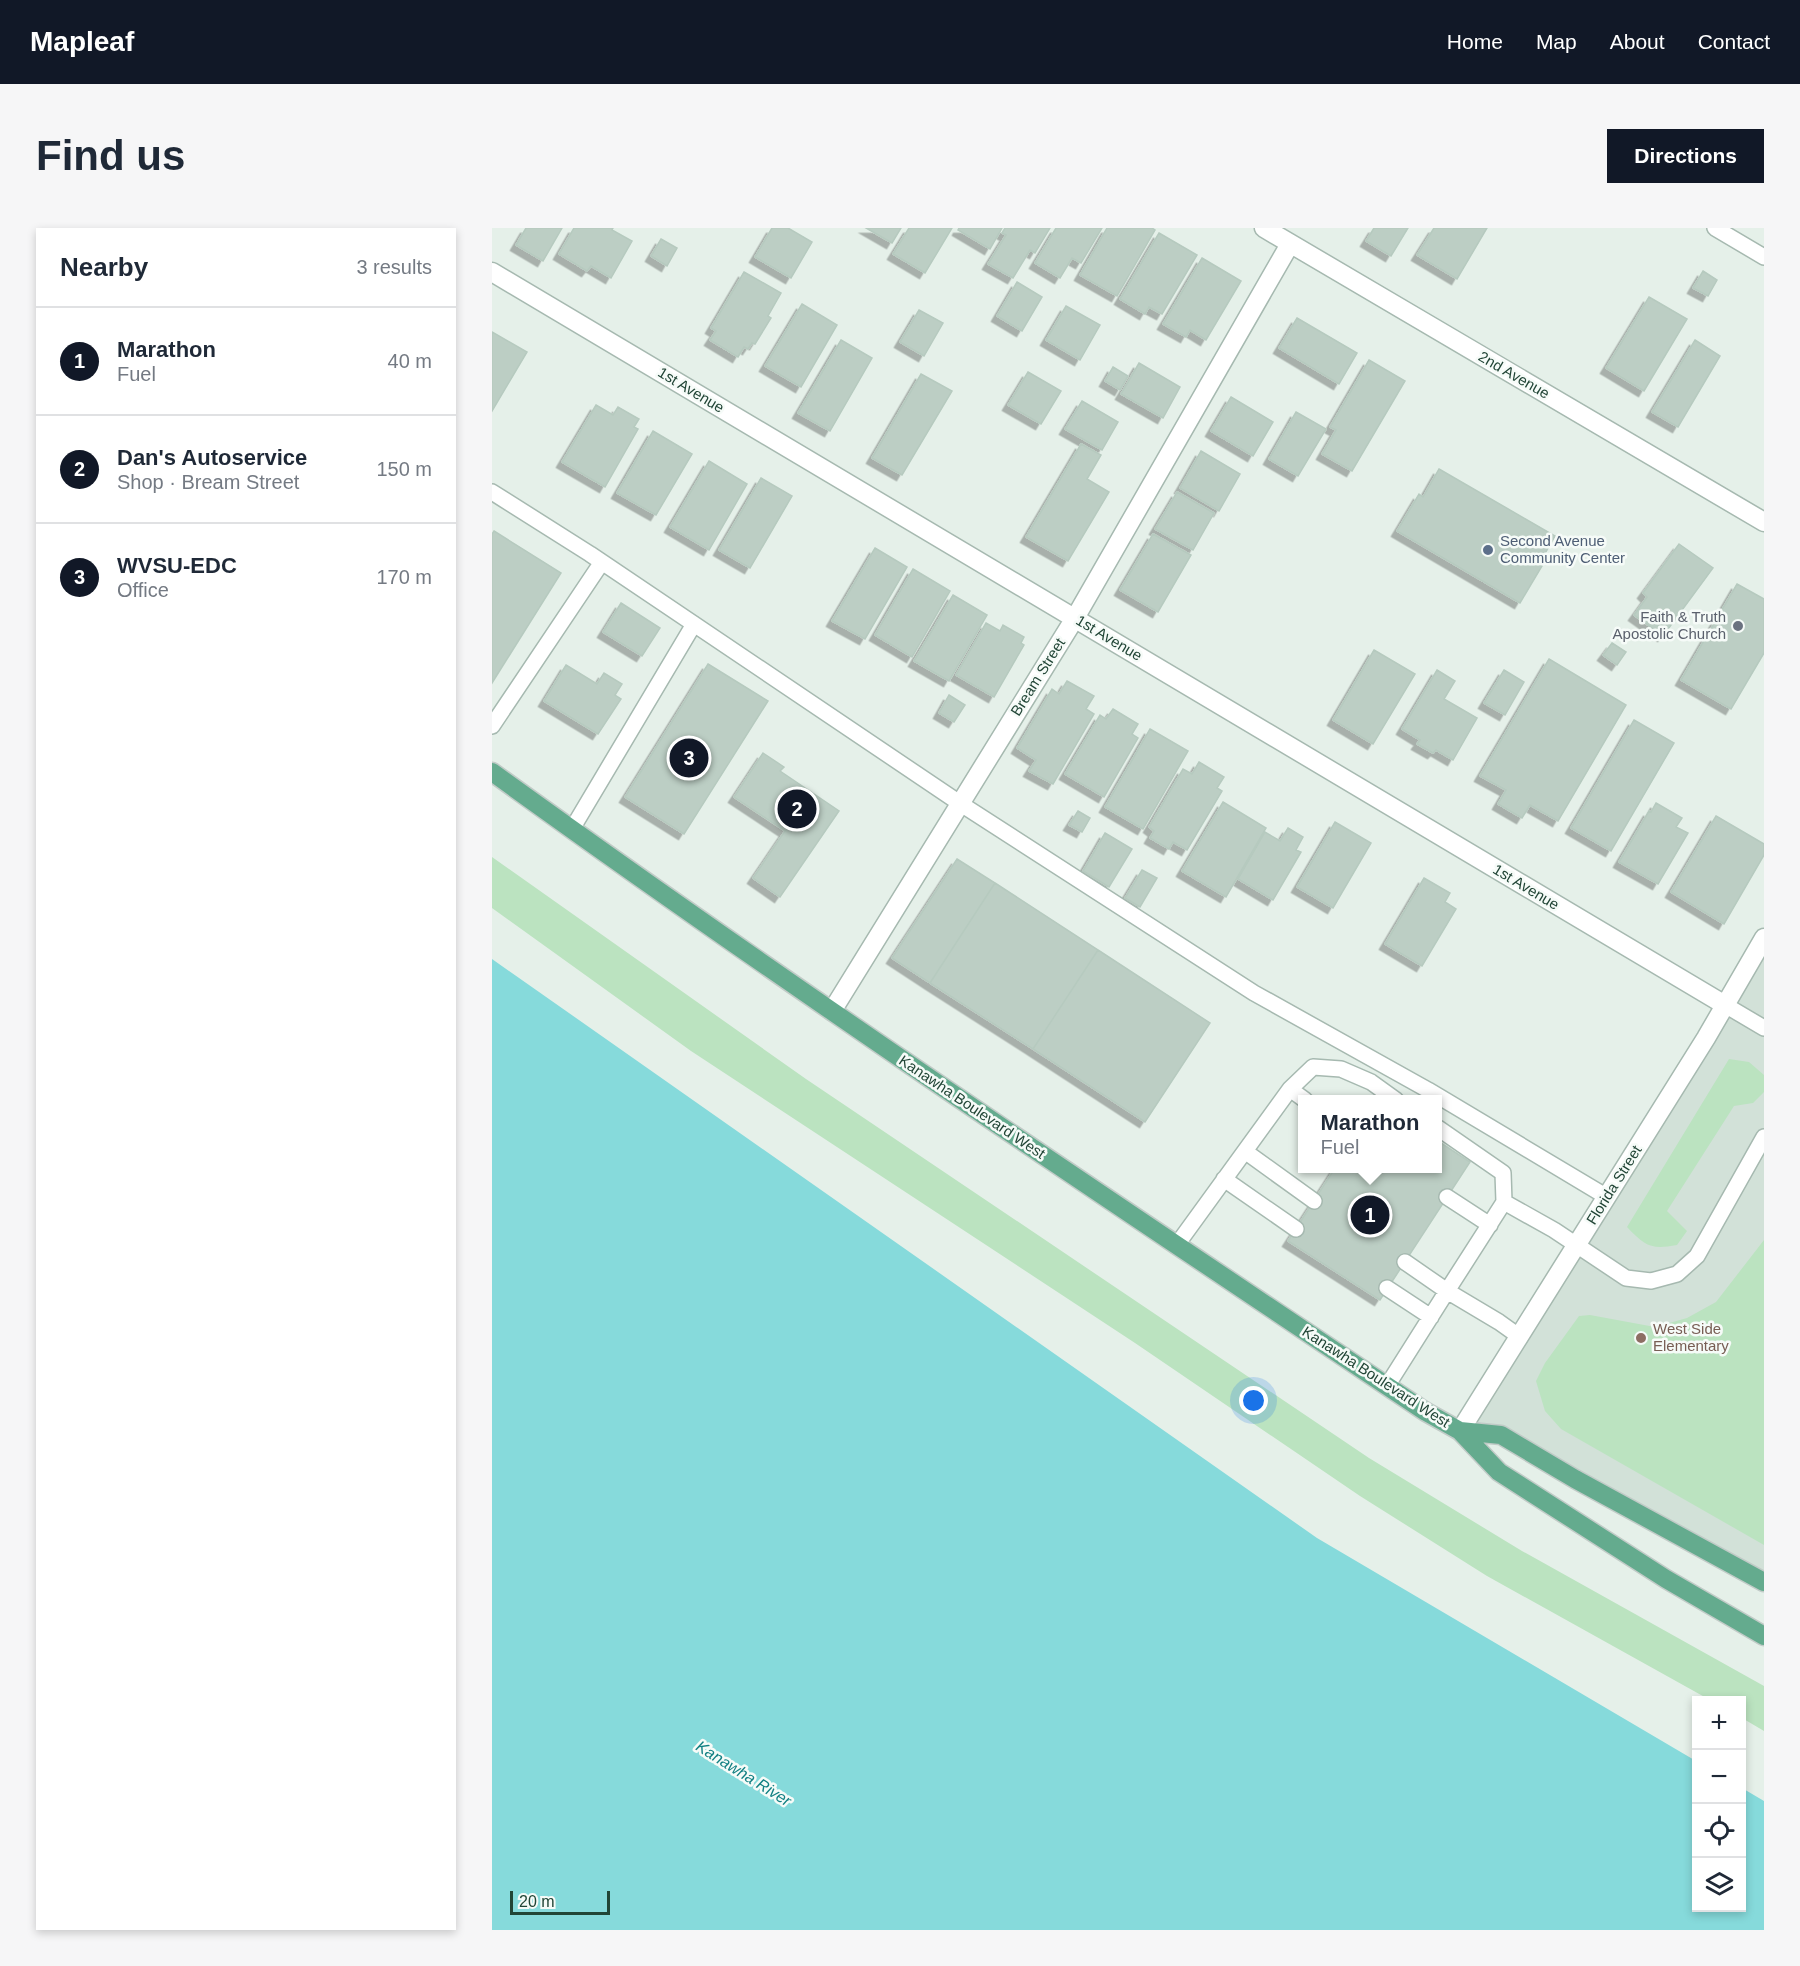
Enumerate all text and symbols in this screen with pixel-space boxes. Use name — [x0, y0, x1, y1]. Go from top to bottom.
text: Mapleaf — [30, 26, 134, 57]
text: Home — [1447, 30, 1503, 53]
text: Map — [1536, 30, 1577, 53]
text: About — [1610, 30, 1665, 53]
text: Contact — [1698, 30, 1770, 53]
button: Directions — [1607, 129, 1764, 183]
text: Find us — [36, 132, 185, 179]
text: Nearby — [60, 252, 148, 282]
text: 3 results — [356, 256, 432, 278]
text: Marathon — [117, 337, 216, 362]
street label: 2nd Avenue — [1476, 347, 1553, 402]
text: 1 — [74, 350, 85, 372]
text: 40 m — [388, 350, 432, 372]
text: Fuel — [117, 363, 156, 385]
street label: 1st Avenue — [655, 363, 727, 416]
text: Dan's Autoservice — [117, 445, 307, 470]
text: 2 — [74, 458, 85, 480]
text: 150 m — [376, 458, 432, 480]
text: Shop · Bream Street — [117, 471, 299, 493]
place label: Second Avenue Community Center — [1500, 532, 1625, 566]
marker: Second Avenue Community Center — [1481, 543, 1495, 557]
text: WVSU-EDC — [117, 553, 237, 578]
text: 3 — [74, 566, 85, 588]
text: 170 m — [376, 566, 432, 588]
text: Office — [117, 579, 169, 601]
place label: Faith & Truth Apostolic Church — [1613, 608, 1726, 642]
street label: 1st Avenue — [1073, 611, 1145, 664]
marker: Faith & Truth Apostolic Church — [1731, 619, 1745, 633]
street label: Bream Street — [1007, 634, 1069, 719]
pin: 3 — [670, 736, 708, 780]
pin: 2 — [778, 786, 816, 832]
street label: 1st Avenue — [1490, 860, 1562, 913]
street label: Kanawha Boulevard West — [896, 1051, 1049, 1162]
popup — [1298, 1095, 1442, 1173]
text: Marathon — [1321, 1110, 1420, 1135]
text: Fuel — [1321, 1136, 1359, 1158]
street label: Florida Street — [1583, 1141, 1645, 1227]
pin: 1 — [1350, 1192, 1390, 1238]
place label: West Side Elementary — [1653, 1320, 1729, 1354]
street label: Kanawha Boulevard West — [1299, 1323, 1454, 1431]
marker: West Side Elementary — [1634, 1331, 1648, 1345]
your location — [1239, 1386, 1268, 1415]
map controls — [1692, 1696, 1746, 1912]
button: + — [1692, 1696, 1746, 1750]
water label: Kanawha River — [693, 1737, 795, 1810]
button: − — [1692, 1750, 1746, 1804]
button: locate — [1692, 1804, 1746, 1858]
button: layers — [1692, 1858, 1746, 1912]
scale bar — [510, 1888, 610, 1916]
text: 20 m — [519, 1893, 555, 1910]

